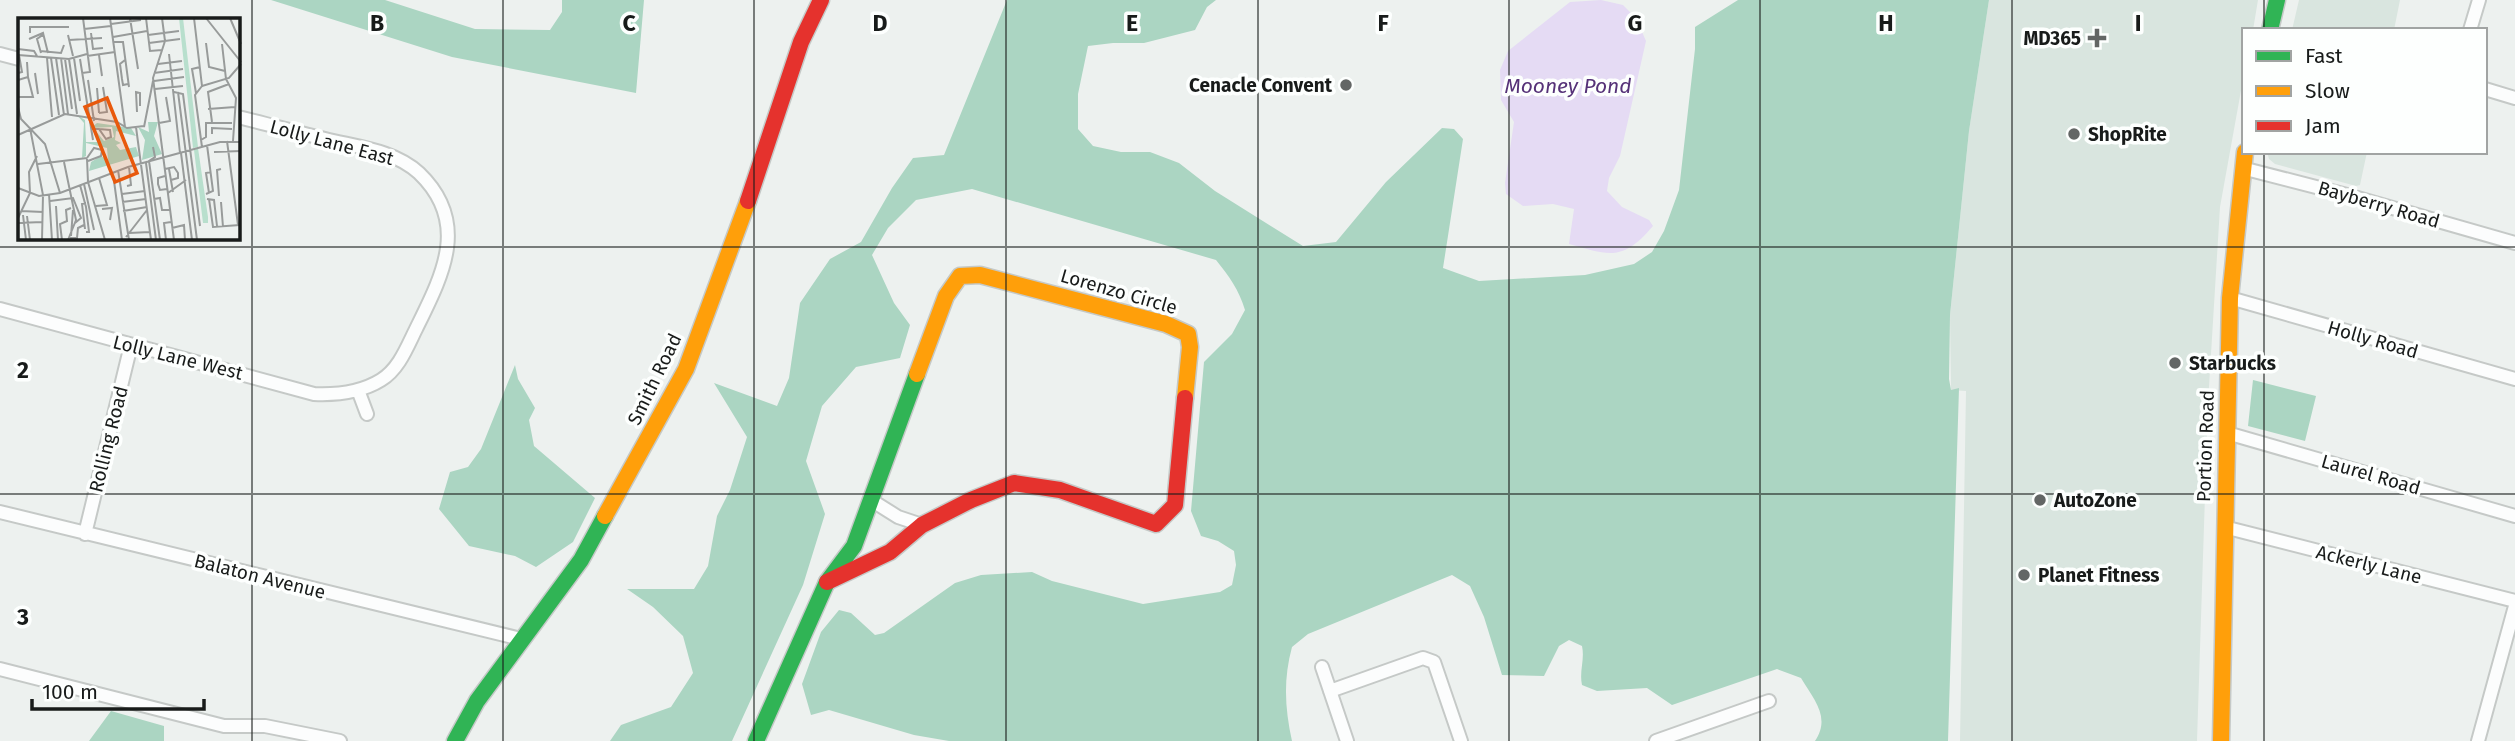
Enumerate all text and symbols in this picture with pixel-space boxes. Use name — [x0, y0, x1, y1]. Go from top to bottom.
text: B — [370, 9, 384, 37]
text: C — [622, 9, 636, 37]
text: D — [873, 9, 888, 37]
text: E — [1126, 9, 1138, 37]
text: F — [1377, 9, 1389, 37]
text: G — [1628, 9, 1642, 37]
text: H — [1878, 9, 1894, 37]
text: I — [2135, 9, 2141, 37]
inset map — [18, 18, 240, 240]
place label: MD365 — [2023, 27, 2081, 50]
marker: MD365 — [2087, 28, 2107, 48]
legend — [2242, 28, 2487, 154]
text: Fast — [2305, 43, 2343, 69]
water label: Mooney Pond — [1504, 73, 1632, 99]
place label: Cenacle Convent — [1189, 74, 1333, 97]
marker: Cenacle Convent — [1338, 77, 1354, 93]
text: Slow — [2305, 78, 2350, 104]
text: Jam — [2305, 113, 2341, 139]
street label: Lolly Lane East — [267, 115, 396, 170]
place label: ShopRite — [2088, 123, 2167, 146]
marker: ShopRite — [2066, 126, 2082, 142]
street label: Bayberry Road — [2315, 176, 2442, 233]
street label: Lorenzo Circle — [1058, 264, 1180, 319]
street label: Holly Road — [2325, 316, 2421, 363]
street label: Lolly Lane West — [111, 330, 245, 385]
street label: Smith Road — [622, 330, 686, 429]
place label: Starbucks — [2189, 352, 2276, 375]
marker: Starbucks — [2167, 355, 2183, 371]
text: 2 — [17, 356, 29, 384]
street label: Rolling Road — [84, 384, 133, 495]
street label: Portion Road — [2192, 390, 2219, 502]
street label: Laurel Road — [2319, 449, 2423, 500]
place label: AutoZone — [2053, 489, 2137, 512]
marker: AutoZone — [2032, 492, 2048, 508]
street label: Ackerly Lane — [2314, 540, 2424, 589]
street label: Balaton Avenue — [192, 549, 328, 604]
place label: Planet Fitness — [2038, 564, 2160, 587]
marker: Planet Fitness — [2016, 567, 2032, 583]
text: 3 — [16, 603, 29, 631]
scale bar — [32, 668, 203, 712]
text: 100 m — [42, 679, 98, 705]

